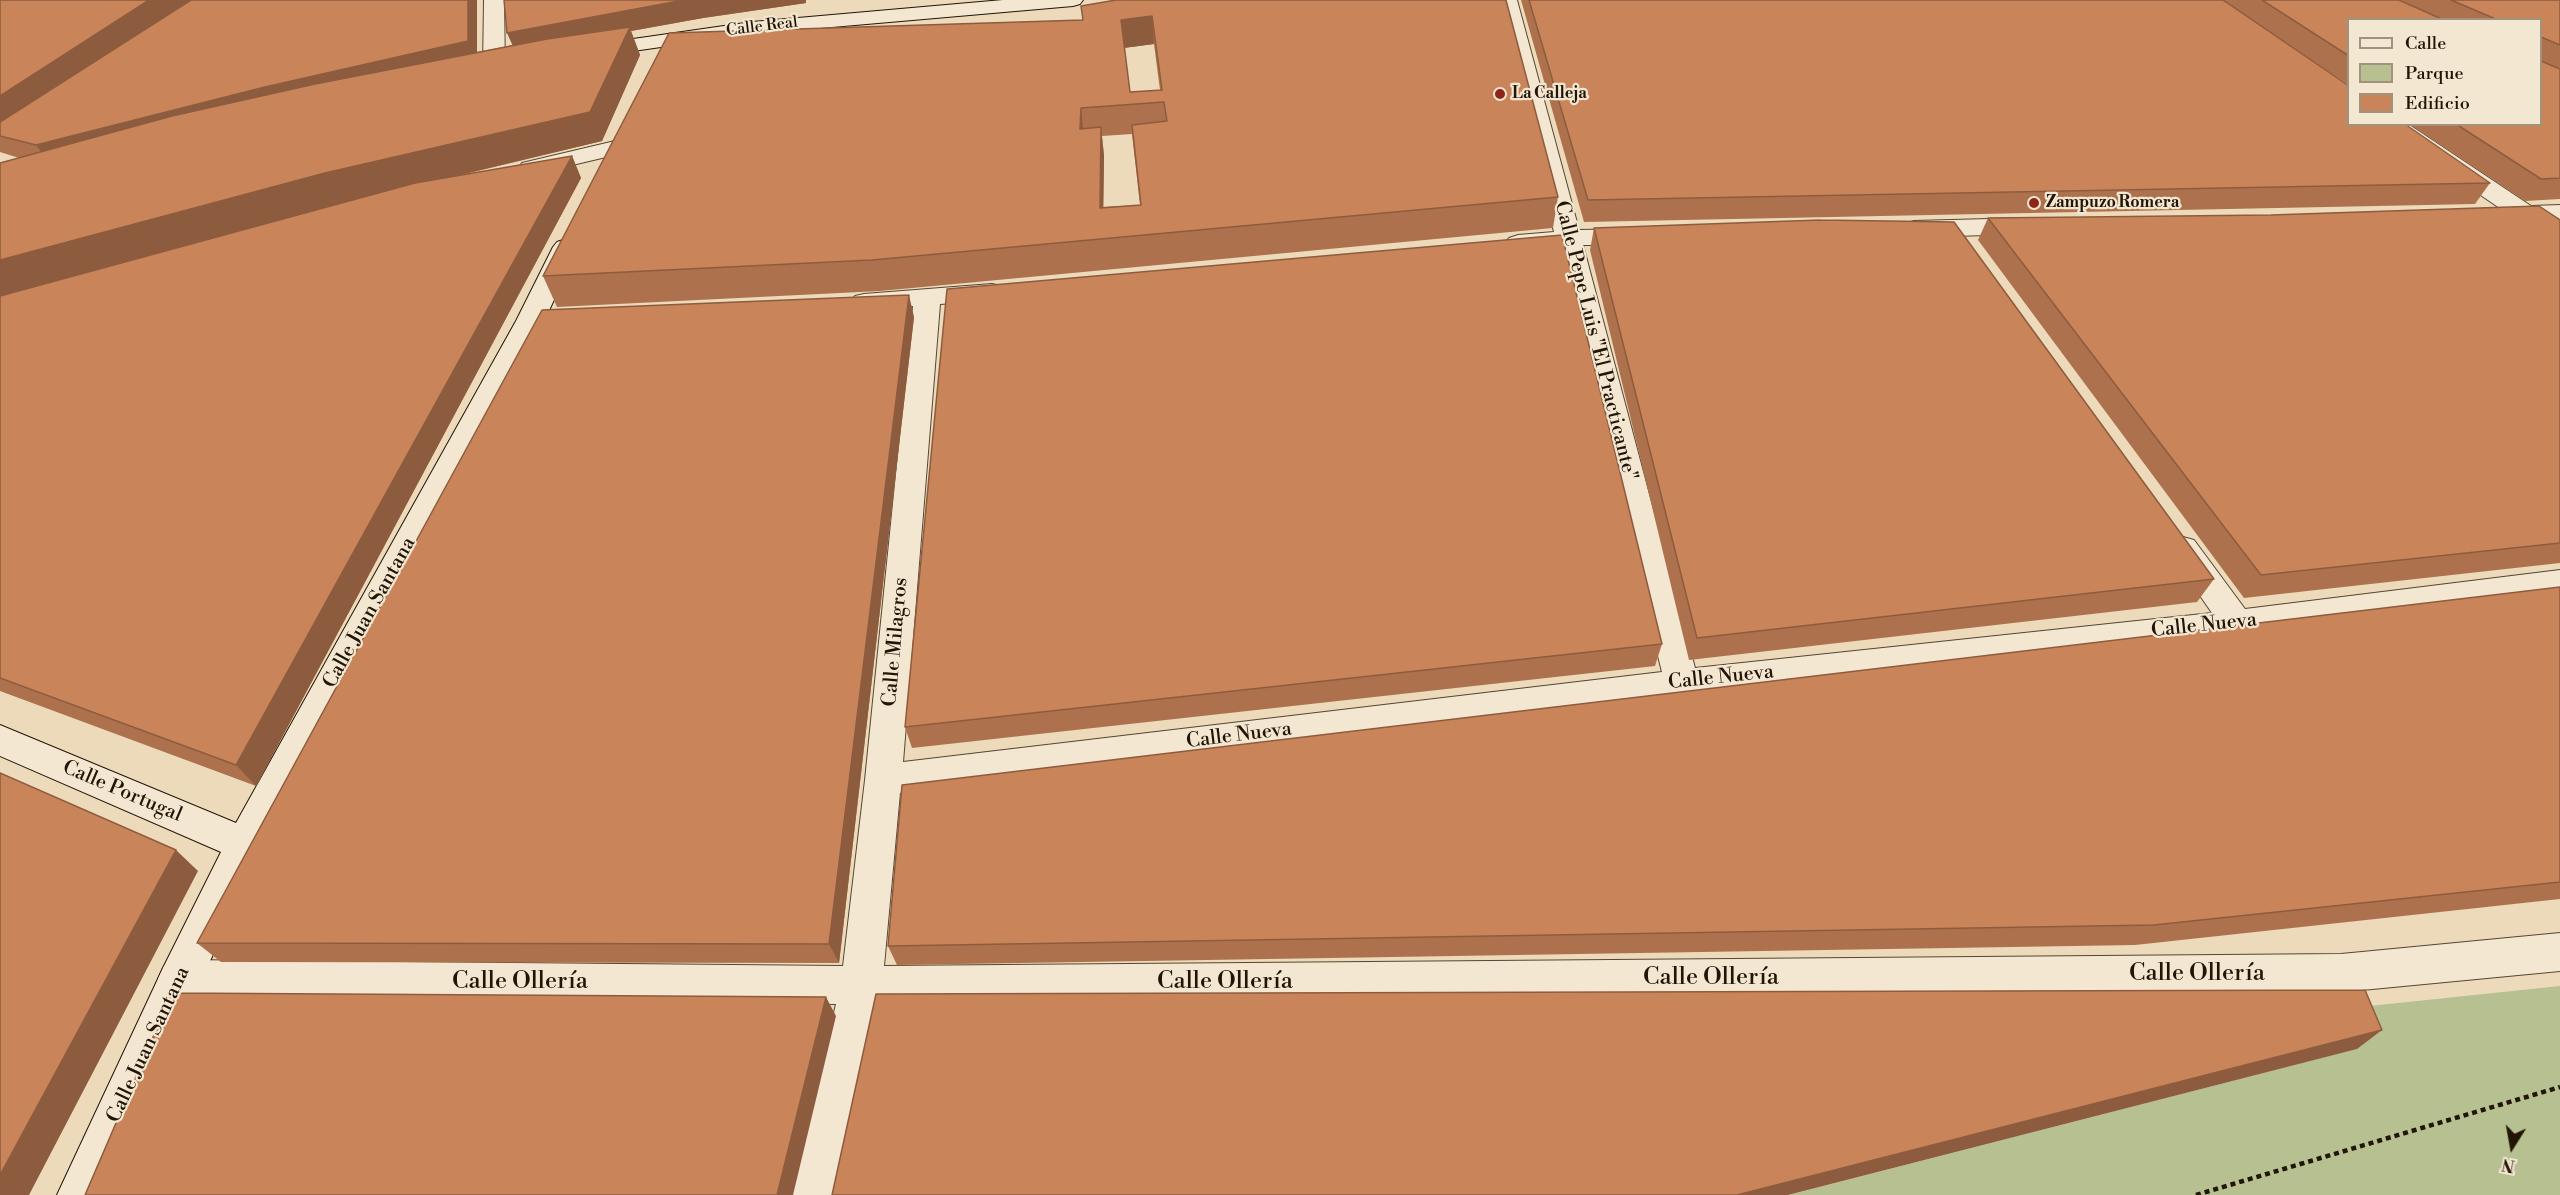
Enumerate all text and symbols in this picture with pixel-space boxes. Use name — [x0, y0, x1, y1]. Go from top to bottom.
street label: Calle Real — [725, 13, 799, 41]
legend — [2347, 18, 2542, 126]
text: Calle — [2405, 32, 2446, 55]
text: Parque — [2405, 62, 2464, 85]
place label: La Calleja — [1512, 84, 1587, 104]
marker: La Calleja — [1493, 87, 1507, 101]
text: Edificio — [2405, 92, 2470, 115]
place label: Zampuzo Romera — [2046, 193, 2179, 213]
marker: Zampuzo Romera — [2027, 196, 2041, 210]
street label: Calle Pepe Luis "El Practicante" — [1549, 199, 1641, 483]
street label: Calle Juan Santana — [319, 533, 421, 693]
street label: Calle Milagros — [878, 576, 914, 708]
street label: Calle Nueva — [2150, 609, 2258, 643]
street label: Calle Nueva — [1667, 661, 1775, 695]
street label: Calle Nueva — [1185, 718, 1293, 754]
street label: Calle Portugal — [59, 756, 185, 828]
street label: Calle Ollería — [2129, 960, 2265, 988]
street label: Calle Juan Santana — [102, 963, 196, 1127]
street label: Calle Ollería — [1643, 964, 1779, 992]
street label: Calle Ollería — [452, 968, 588, 996]
street label: Calle Ollería — [1157, 968, 1293, 996]
north arrow — [2482, 1117, 2542, 1177]
text: N — [2500, 1154, 2517, 1176]

